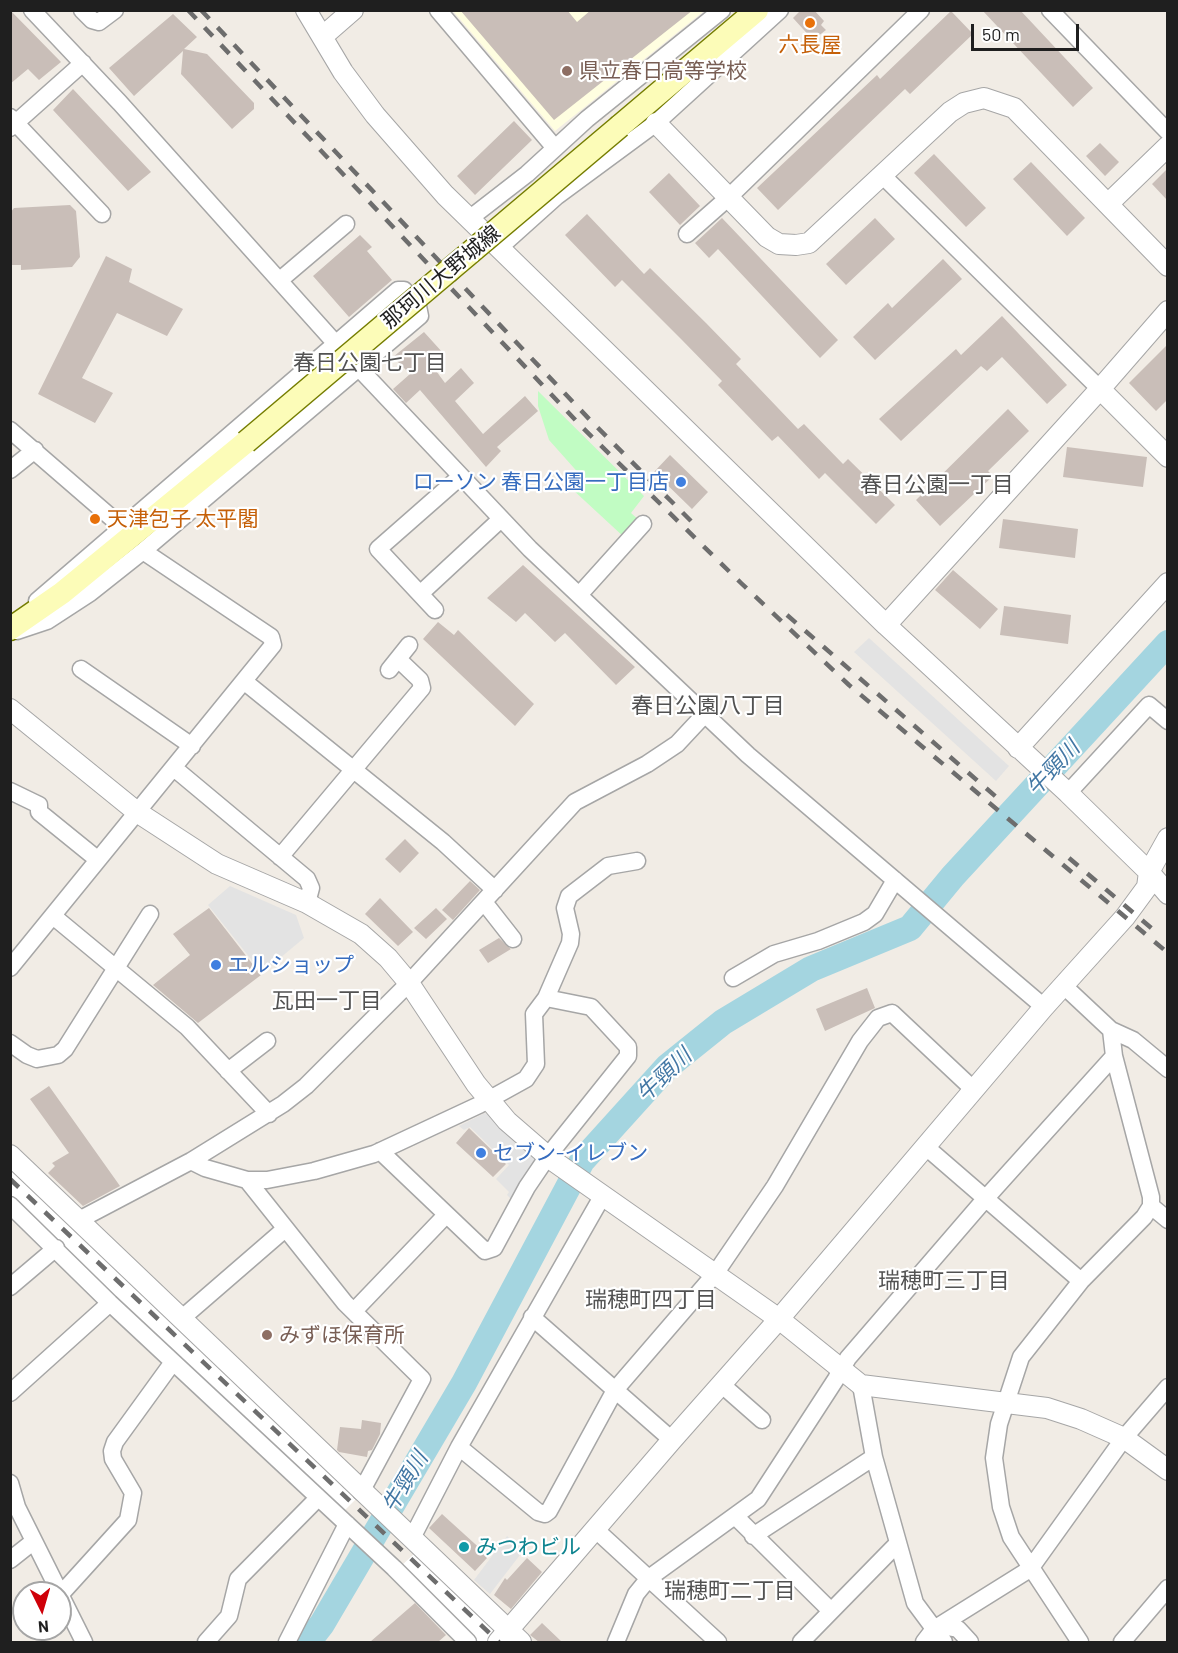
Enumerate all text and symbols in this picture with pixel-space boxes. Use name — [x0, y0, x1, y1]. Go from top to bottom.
scale bar — [974, 12, 1082, 50]
marker: 六長屋 — [803, 16, 817, 30]
text: 50 m — [982, 23, 1020, 45]
place label: 六長屋 — [779, 32, 841, 58]
place label: 県立春日高等学校 — [579, 58, 747, 84]
marker: 県立春日高等学校 — [560, 64, 574, 78]
street label: 那珂川大野城線 — [377, 220, 505, 334]
district label: 春日公園七丁目 — [293, 350, 447, 376]
place label: ローソン 春日公園一丁目店 — [413, 469, 669, 495]
district label: 春日公園一丁目 — [860, 472, 1014, 498]
marker: ローソン 春日公園一丁目店 — [674, 475, 688, 489]
place label: 天津包子 太平閣 — [107, 506, 258, 532]
marker: 天津包子 太平閣 — [88, 512, 102, 526]
district label: 春日公園八丁目 — [631, 693, 785, 719]
water label: 牛頸川 — [1021, 735, 1085, 801]
place label: エルショップ — [228, 952, 354, 978]
marker: エルショップ — [209, 958, 223, 972]
district label: 瓦田一丁目 — [272, 988, 382, 1014]
water label: 牛頸川 — [631, 1043, 697, 1107]
place label: セブン-イレブン — [493, 1140, 648, 1166]
marker: セブン-イレブン — [474, 1146, 488, 1160]
district label: 瑞穂町三丁目 — [878, 1268, 1010, 1294]
district label: 瑞穂町四丁目 — [585, 1287, 717, 1313]
place label: みずほ保育所 — [279, 1322, 405, 1348]
marker: みずほ保育所 — [260, 1328, 274, 1342]
water label: 牛頸川 — [377, 1447, 433, 1517]
place label: みつわビル — [476, 1534, 581, 1560]
marker: みつわビル — [457, 1540, 471, 1554]
district label: 瑞穂町二丁目 — [664, 1578, 796, 1604]
north arrow — [12, 1581, 72, 1641]
text: N — [37, 1618, 50, 1637]

